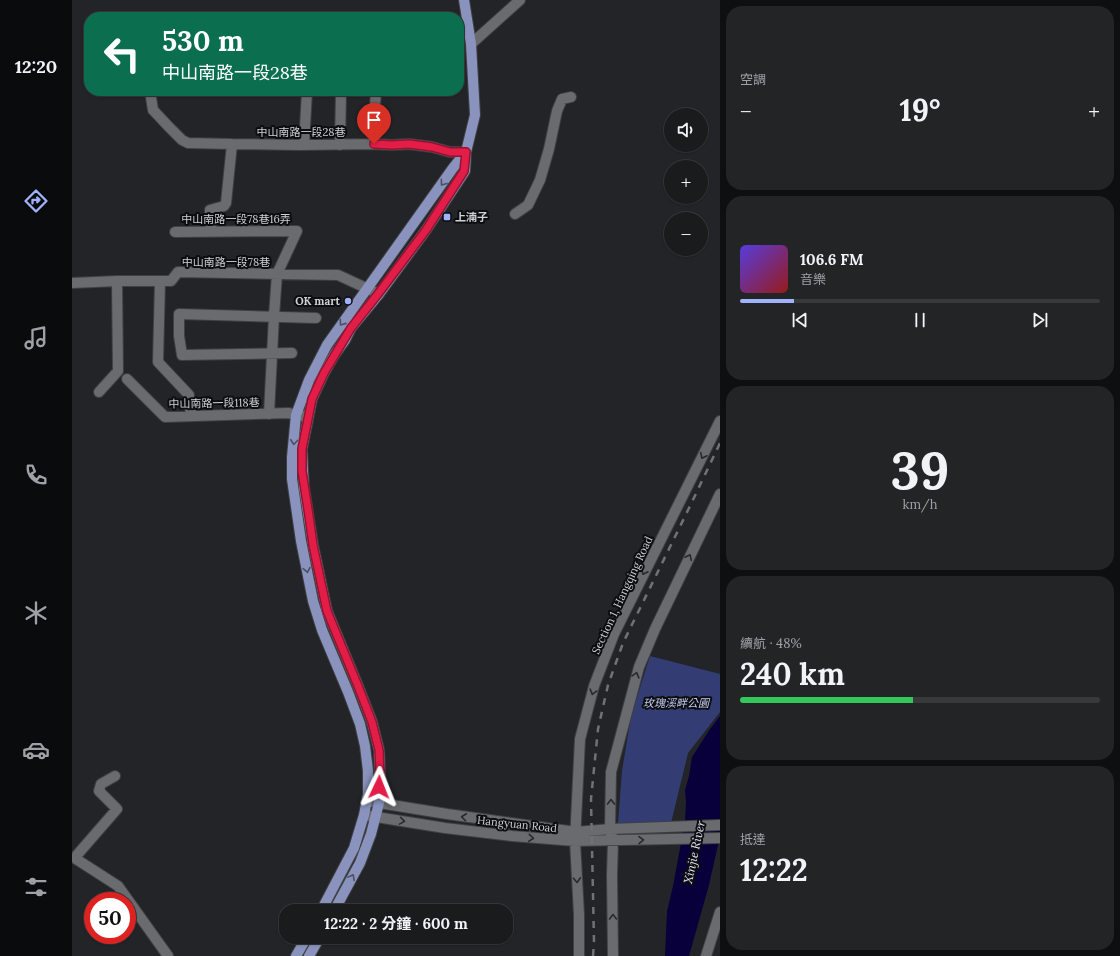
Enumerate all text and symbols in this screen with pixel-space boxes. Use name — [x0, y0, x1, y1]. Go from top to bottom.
text: 530 m — [162, 23, 244, 59]
icon: left — [96, 28, 148, 80]
text: 12:20 — [15, 55, 57, 78]
text: 中山南路一段28巷 — [162, 61, 308, 84]
text: 空調 — [740, 71, 766, 88]
text: 19° — [900, 91, 940, 129]
text: − — [740, 97, 752, 125]
text: + — [1088, 97, 1100, 125]
pin — [357, 103, 391, 144]
map controls — [664, 108, 708, 256]
button: sound — [664, 108, 708, 152]
icon: arrive — [363, 109, 385, 131]
street label: 中山南路一段28巷 — [256, 125, 346, 139]
button: + — [664, 160, 708, 204]
one-way arrow — [440, 179, 447, 186]
icon: directions — [22, 187, 50, 215]
place label: 上湳子 — [455, 210, 488, 224]
street label: 中山南路一段78巷16弄 — [181, 212, 291, 226]
marker: 上湳子 — [442, 212, 452, 222]
button: − — [664, 212, 708, 256]
text: 106.6 FM — [800, 250, 863, 269]
street label: 中山南路一段78巷 — [182, 255, 270, 269]
text: 音樂 — [800, 271, 826, 288]
place label: OK mart — [295, 294, 340, 308]
marker: OK mart — [343, 296, 353, 306]
icon: previous — [789, 309, 811, 331]
icon: pause — [909, 309, 931, 331]
icon: next — [1029, 309, 1051, 331]
one-way arrow — [339, 319, 347, 326]
icon: music — [22, 324, 50, 352]
street label: 中山南路一段118巷 — [168, 395, 260, 411]
text: 39 — [890, 437, 950, 503]
one-way arrow — [289, 438, 298, 445]
one-way arrow — [700, 452, 707, 459]
icon: phone — [22, 461, 50, 489]
text: km/h — [902, 496, 938, 513]
street label: Section 1, Hangqing Road — [589, 533, 656, 656]
one-way arrow — [684, 554, 692, 561]
one-way arrow — [302, 567, 310, 573]
one-way arrow — [641, 568, 649, 576]
icon: climate — [22, 599, 50, 627]
text: 續航 · 48% — [740, 635, 802, 652]
text: 240 km — [740, 655, 845, 693]
one-way arrow — [631, 672, 640, 679]
one-way arrow — [589, 688, 598, 695]
park label: 玫瑰溪畔公園 — [643, 696, 711, 710]
icon: car — [22, 736, 50, 764]
position arrow — [358, 766, 400, 808]
one-way arrow — [606, 799, 615, 805]
one-way arrow — [461, 812, 468, 821]
street label: Hangyuan Road — [476, 813, 558, 835]
one-way arrow — [399, 816, 405, 825]
water label: Xinjie River — [680, 819, 708, 885]
text: 抵達 — [740, 831, 766, 848]
one-way arrow — [528, 833, 534, 842]
one-way arrow — [638, 836, 644, 844]
text: 12:22 — [740, 851, 808, 889]
icon: filters — [22, 873, 50, 901]
one-way arrow — [347, 873, 355, 881]
one-way arrow — [573, 877, 581, 883]
speed limit sign: 50 — [84, 892, 136, 944]
text: 12:22 · 2 分鐘 · 600 m — [324, 914, 468, 933]
one-way arrow — [609, 914, 617, 920]

